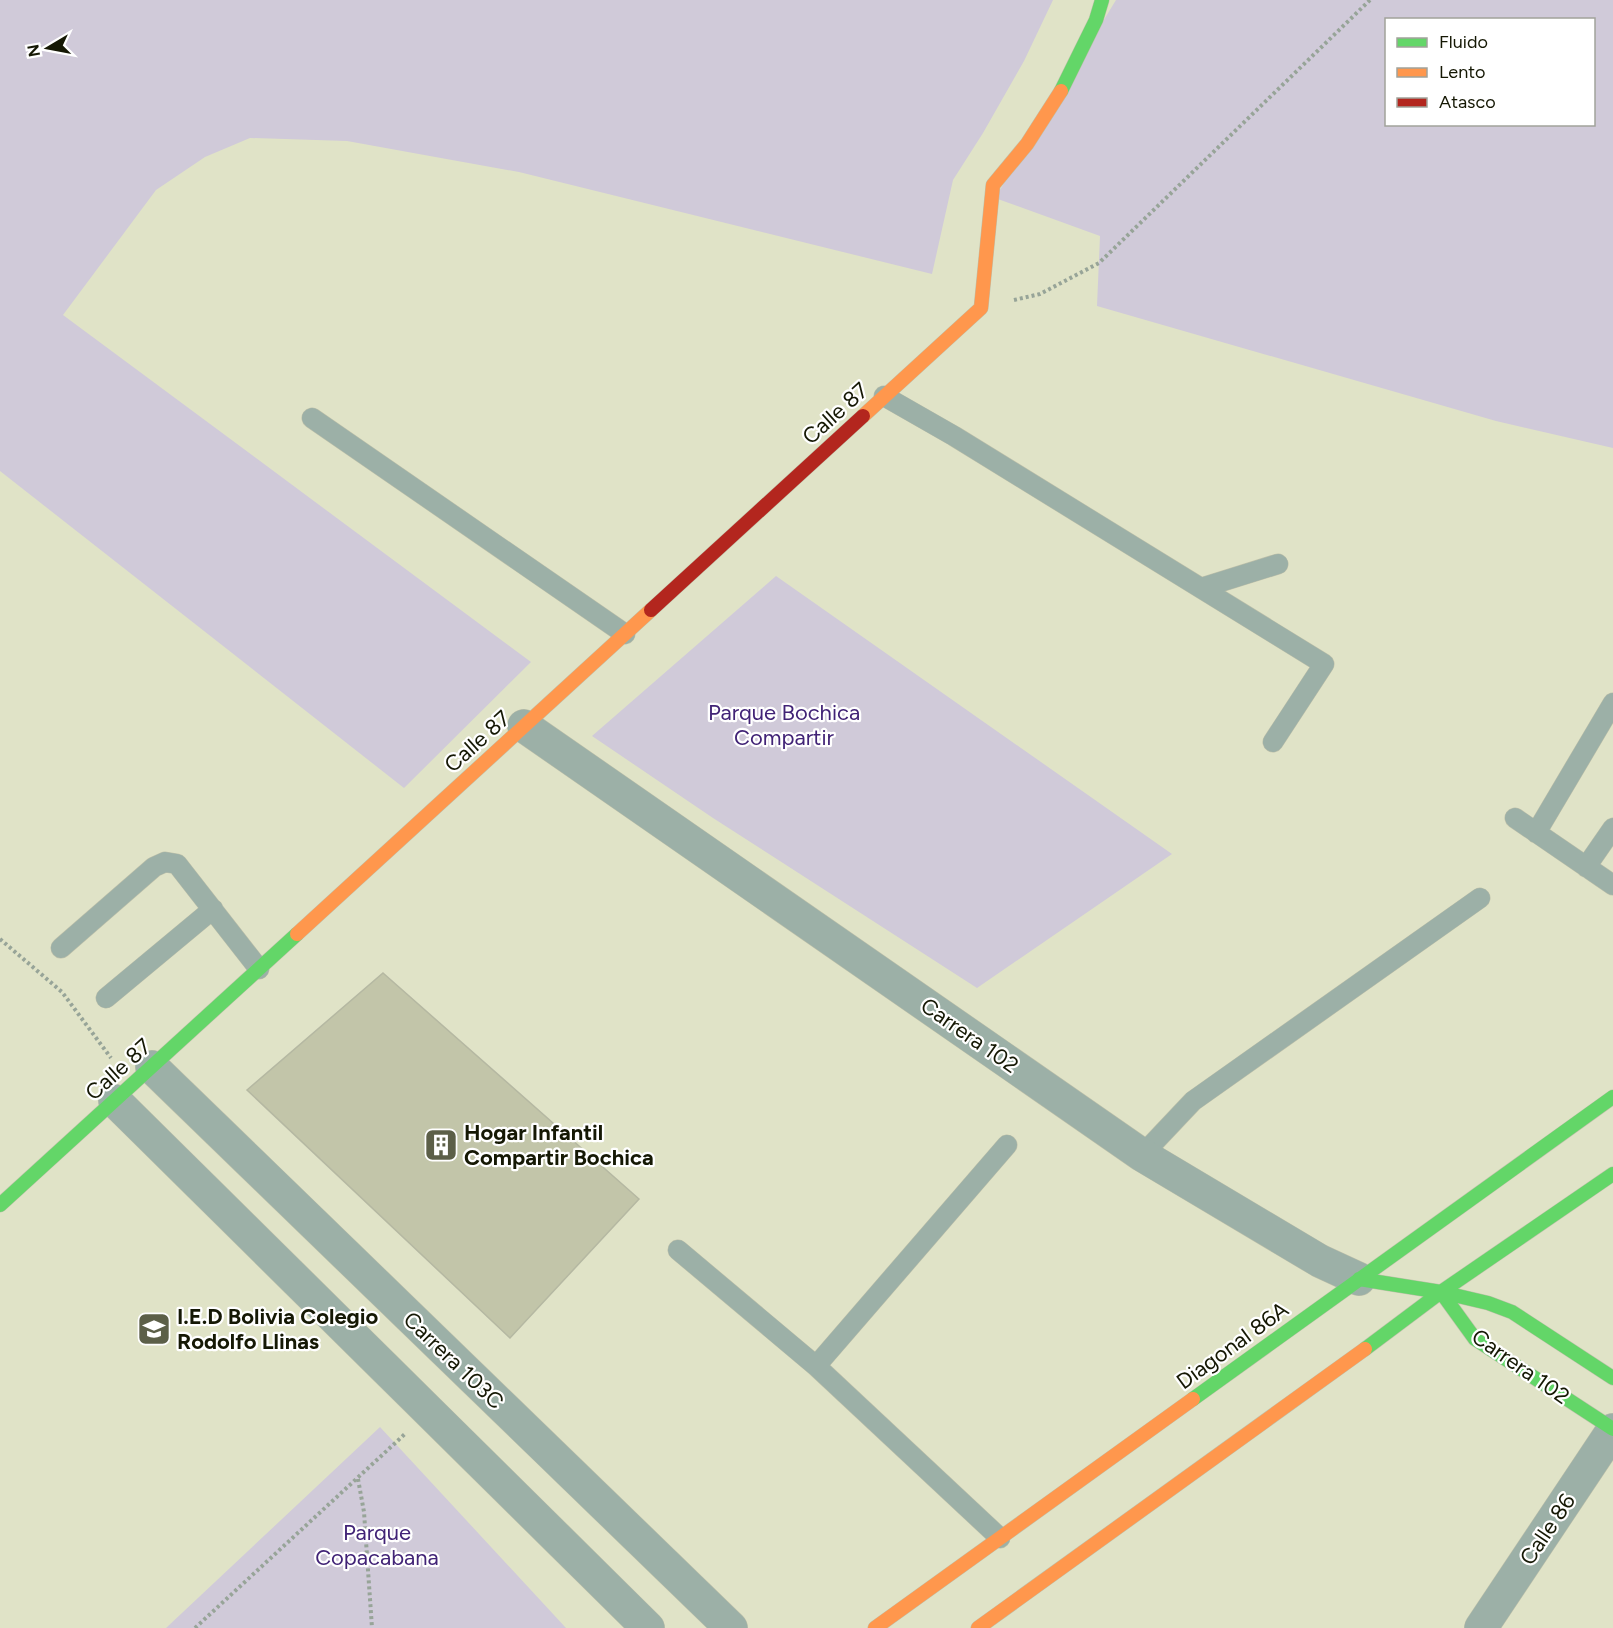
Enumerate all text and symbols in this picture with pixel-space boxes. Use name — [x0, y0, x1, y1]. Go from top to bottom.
north arrow — [18, 18, 78, 78]
legend — [1385, 18, 1595, 126]
text: Fluido — [1439, 31, 1488, 53]
text: N — [23, 43, 44, 58]
text: Lento — [1439, 61, 1485, 83]
text: Atasco — [1439, 91, 1496, 113]
street label: Calle 87 — [797, 377, 874, 450]
park label: Parque Bochica Compartir — [708, 699, 860, 751]
street label: Calle 87 — [439, 705, 516, 778]
street label: Carrera 102 — [915, 992, 1024, 1079]
street label: Calle 87 — [80, 1033, 157, 1106]
place label: Hogar Infantil Compartir Bochica — [464, 1119, 654, 1171]
building icon: Hogar Infantil Compartir Bochica — [423, 1127, 459, 1163]
street label: Diagonal 86A — [1171, 1296, 1294, 1395]
place label: I.E.D Bolivia Colegio Rodolfo Llinas — [177, 1303, 379, 1355]
street label: Carrera 103C — [398, 1306, 510, 1415]
school or university icon: I.E.D Bolivia Colegio Rodolfo Llinas — [136, 1311, 172, 1347]
street label: Carrera 102 — [1466, 1323, 1575, 1410]
street label: Calle 86 — [1514, 1488, 1581, 1570]
park label: Parque Copacabana — [315, 1519, 439, 1571]

